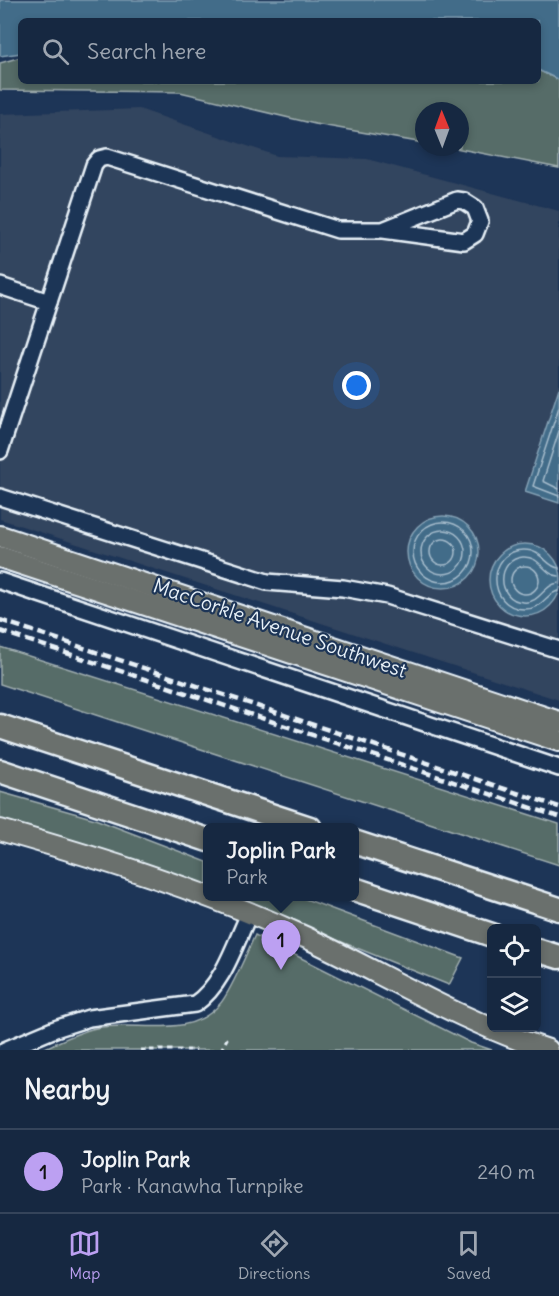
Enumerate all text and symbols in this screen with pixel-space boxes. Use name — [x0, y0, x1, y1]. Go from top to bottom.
search box — [18, 18, 541, 84]
icon: search — [39, 35, 72, 68]
text: Search here — [87, 37, 206, 65]
north arrow — [415, 102, 469, 156]
your location — [342, 371, 371, 400]
street label: MacCorkle Avenue Southwest — [150, 572, 410, 683]
popup — [203, 823, 359, 901]
text: Joplin Park — [226, 836, 336, 864]
text: Park — [226, 864, 268, 889]
pin: 1 — [262, 920, 300, 970]
map controls — [487, 924, 541, 1032]
button: locate — [487, 924, 541, 978]
button: layers — [487, 978, 541, 1032]
text: Nearby — [24, 1073, 110, 1106]
text: Joplin Park — [81, 1145, 190, 1173]
text: 1 — [40, 1159, 47, 1184]
text: 240 m — [477, 1159, 535, 1184]
text: Park · Kanawha Turnpike — [81, 1173, 304, 1198]
tab: Map — [68, 1227, 101, 1283]
tab: Directions — [238, 1227, 310, 1283]
tab: Saved — [447, 1227, 491, 1283]

